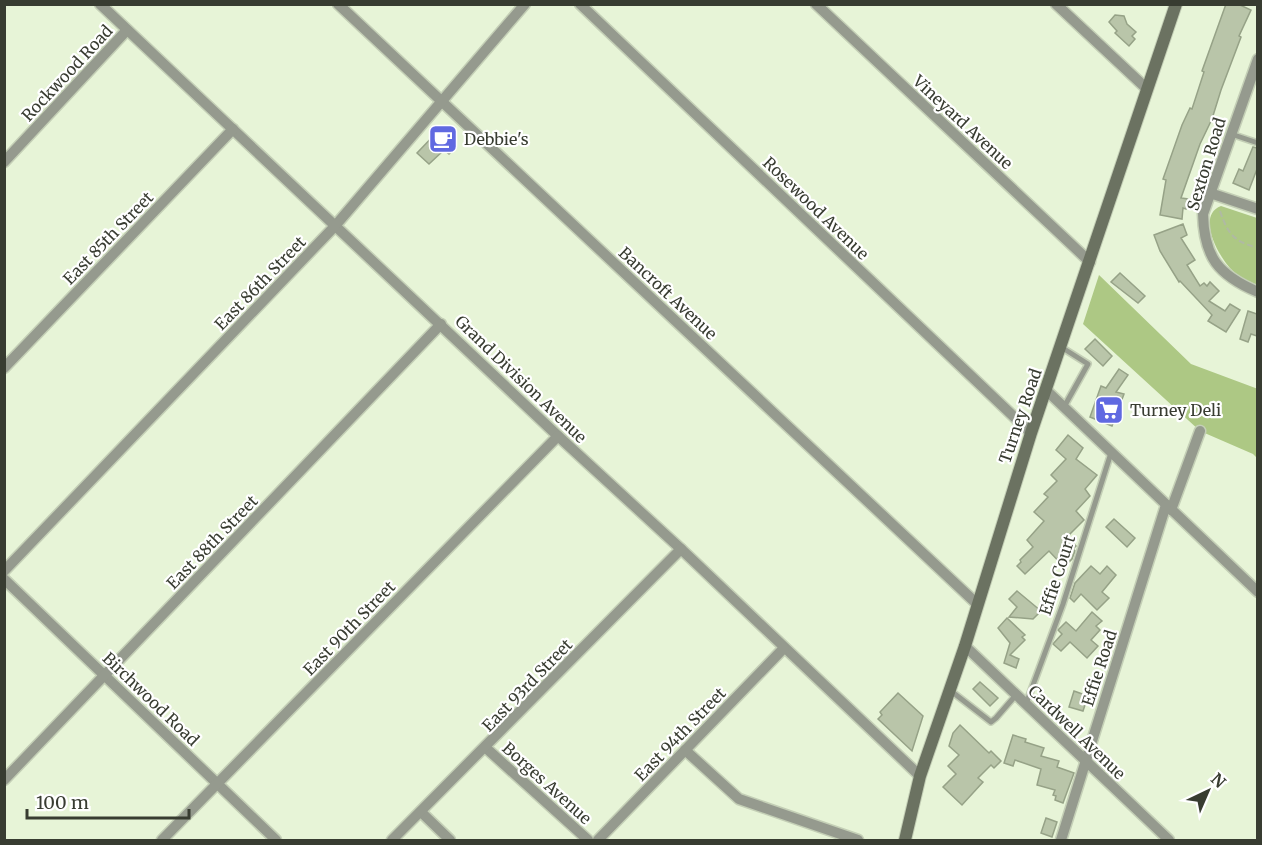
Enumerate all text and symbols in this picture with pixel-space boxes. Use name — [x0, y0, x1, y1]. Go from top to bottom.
street label: Rockwood Road — [17, 21, 117, 125]
street label: Vineyard Avenue — [908, 70, 1017, 173]
street label: Sexton Road — [1182, 115, 1230, 213]
cafe icon: Debbie's — [427, 123, 459, 155]
place label: Debbie's — [464, 129, 529, 149]
street label: Rosewood Avenue — [759, 152, 873, 264]
street label: East 85th Street — [59, 187, 158, 289]
street label: East 86th Street — [210, 231, 310, 334]
street label: Bancroft Avenue — [615, 242, 721, 344]
street label: Grand Division Avenue — [451, 311, 591, 447]
street label: Turney Road — [994, 366, 1046, 466]
supermarket icon: Turney Deli — [1093, 394, 1125, 426]
place label: Turney Deli — [1130, 400, 1221, 420]
street label: East 88th Street — [162, 490, 262, 593]
street label: Effie Court — [1035, 532, 1080, 618]
street label: East 90th Street — [299, 576, 400, 679]
street label: Effie Road — [1077, 627, 1121, 709]
street label: East 93rd Street — [478, 634, 577, 735]
street label: Birchwood Road — [99, 648, 204, 750]
street label: Cardwell Avenue — [1024, 681, 1130, 783]
street label: East 94th Street — [630, 682, 730, 785]
street label: Borges Avenue — [498, 738, 596, 828]
north arrow — [1178, 761, 1238, 821]
text: N — [1207, 769, 1230, 792]
scale bar — [27, 782, 189, 820]
text: 100 m — [36, 791, 89, 814]

